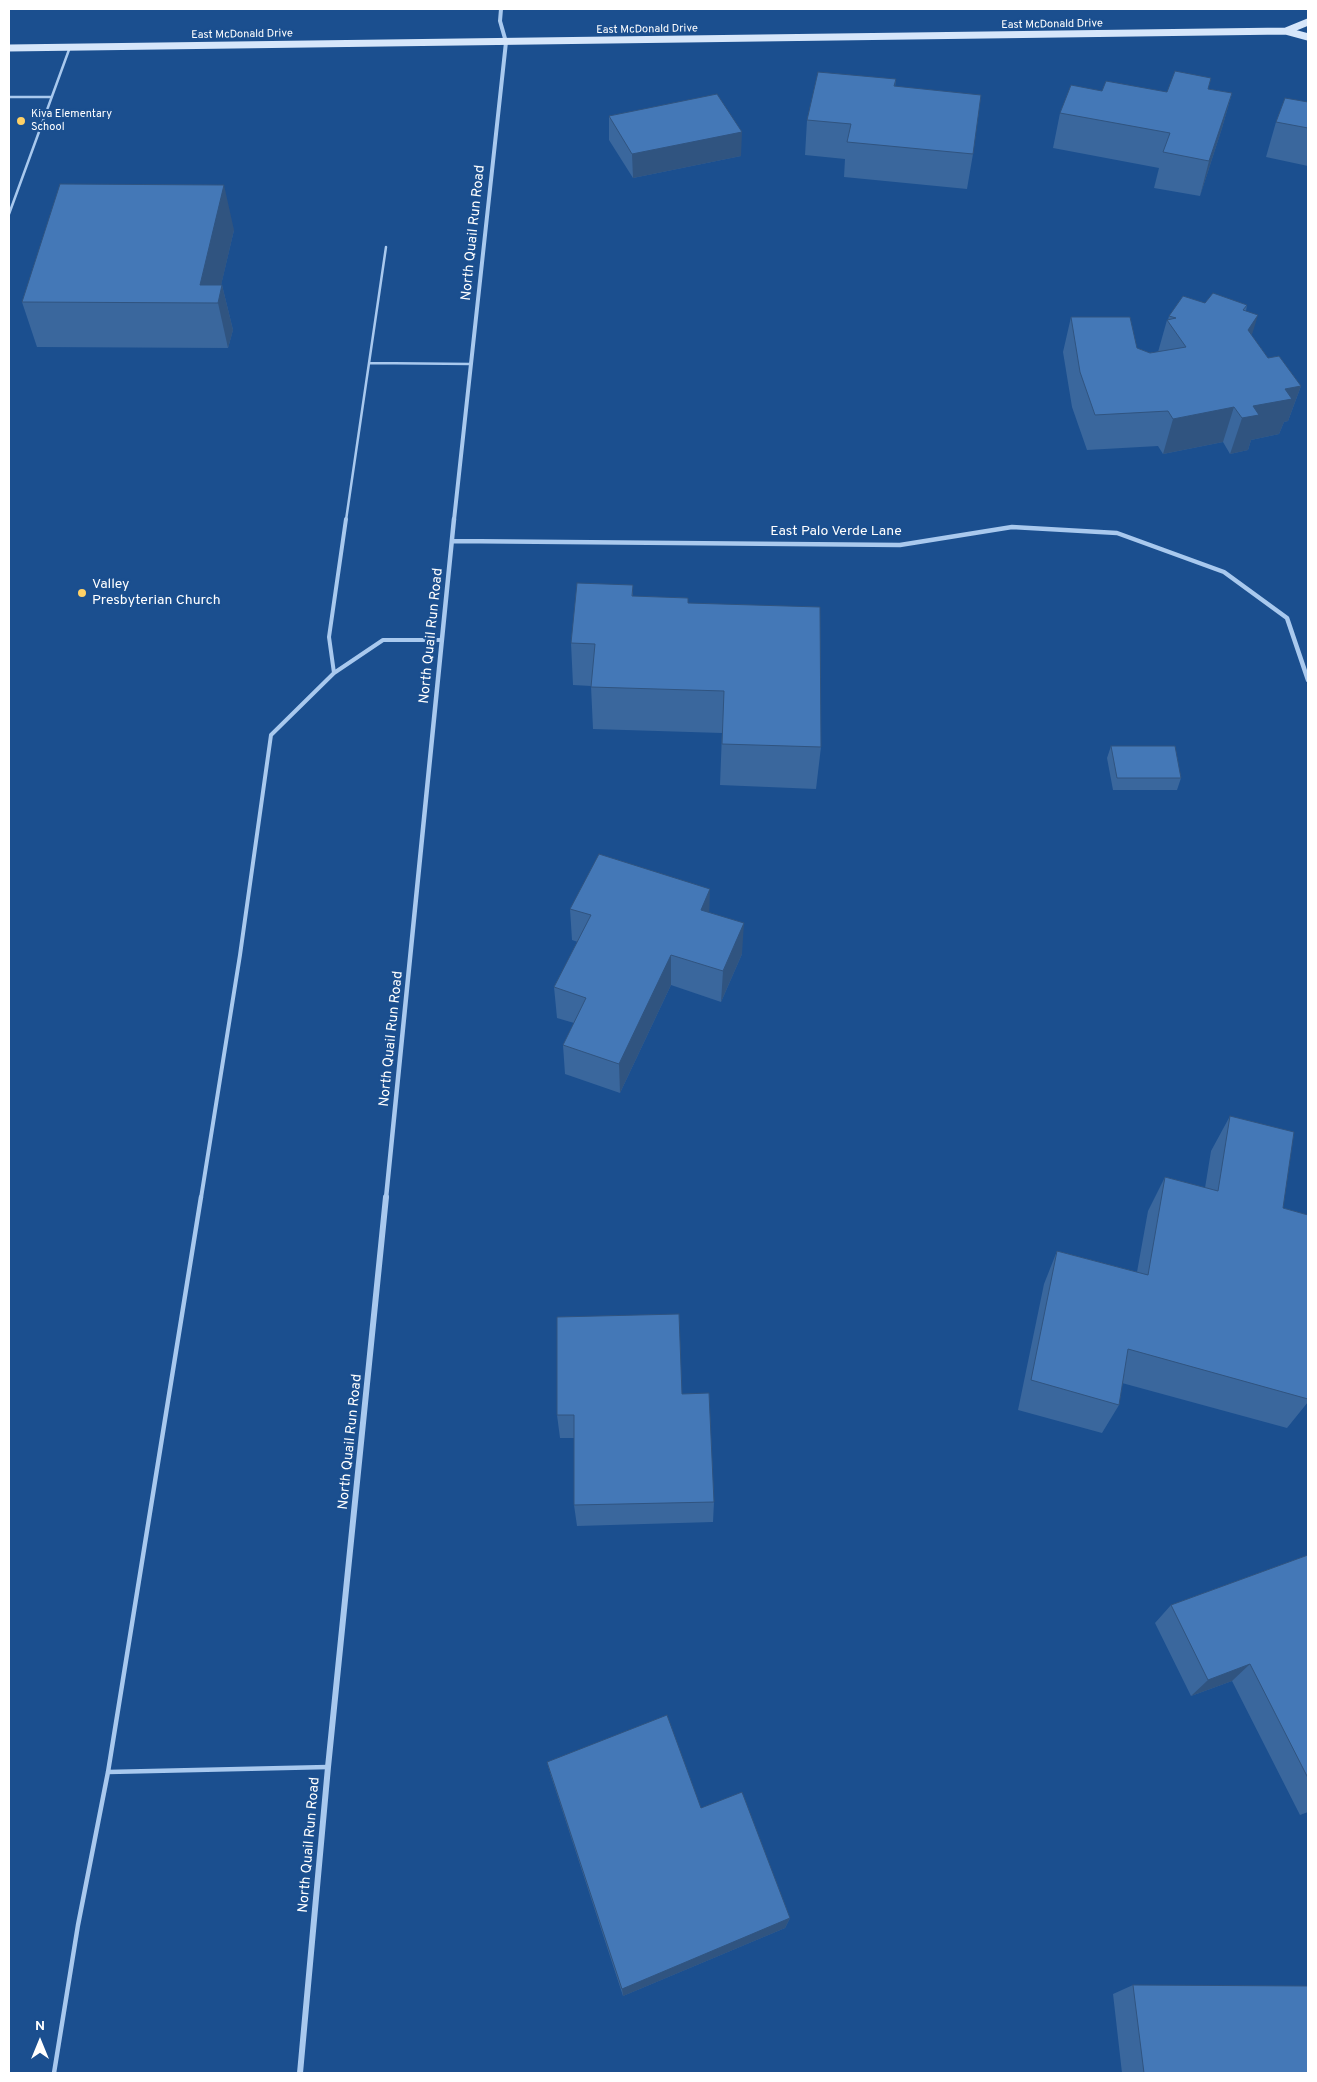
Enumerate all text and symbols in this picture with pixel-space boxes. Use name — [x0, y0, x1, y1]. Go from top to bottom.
street label: East McDonald Drive — [1001, 18, 1103, 32]
street label: East McDonald Drive — [596, 23, 698, 37]
street label: East McDonald Drive — [191, 28, 293, 42]
place label: Kiva Elementary School — [31, 108, 112, 134]
marker: Kiva Elementary School — [15, 115, 27, 127]
street label: North Quail Run Road — [459, 164, 489, 302]
street label: East Palo Verde Lane — [770, 524, 902, 540]
street label: North Quail Run Road — [417, 567, 447, 705]
place label: Valley Presbyterian Church — [92, 577, 221, 610]
marker: Valley Presbyterian Church — [76, 587, 88, 599]
street label: North Quail Run Road — [377, 970, 407, 1108]
street label: North Quail Run Road — [336, 1373, 366, 1511]
street label: North Quail Run Road — [296, 1776, 324, 1914]
north arrow — [15, 2017, 65, 2067]
text: N — [35, 2018, 45, 2035]

